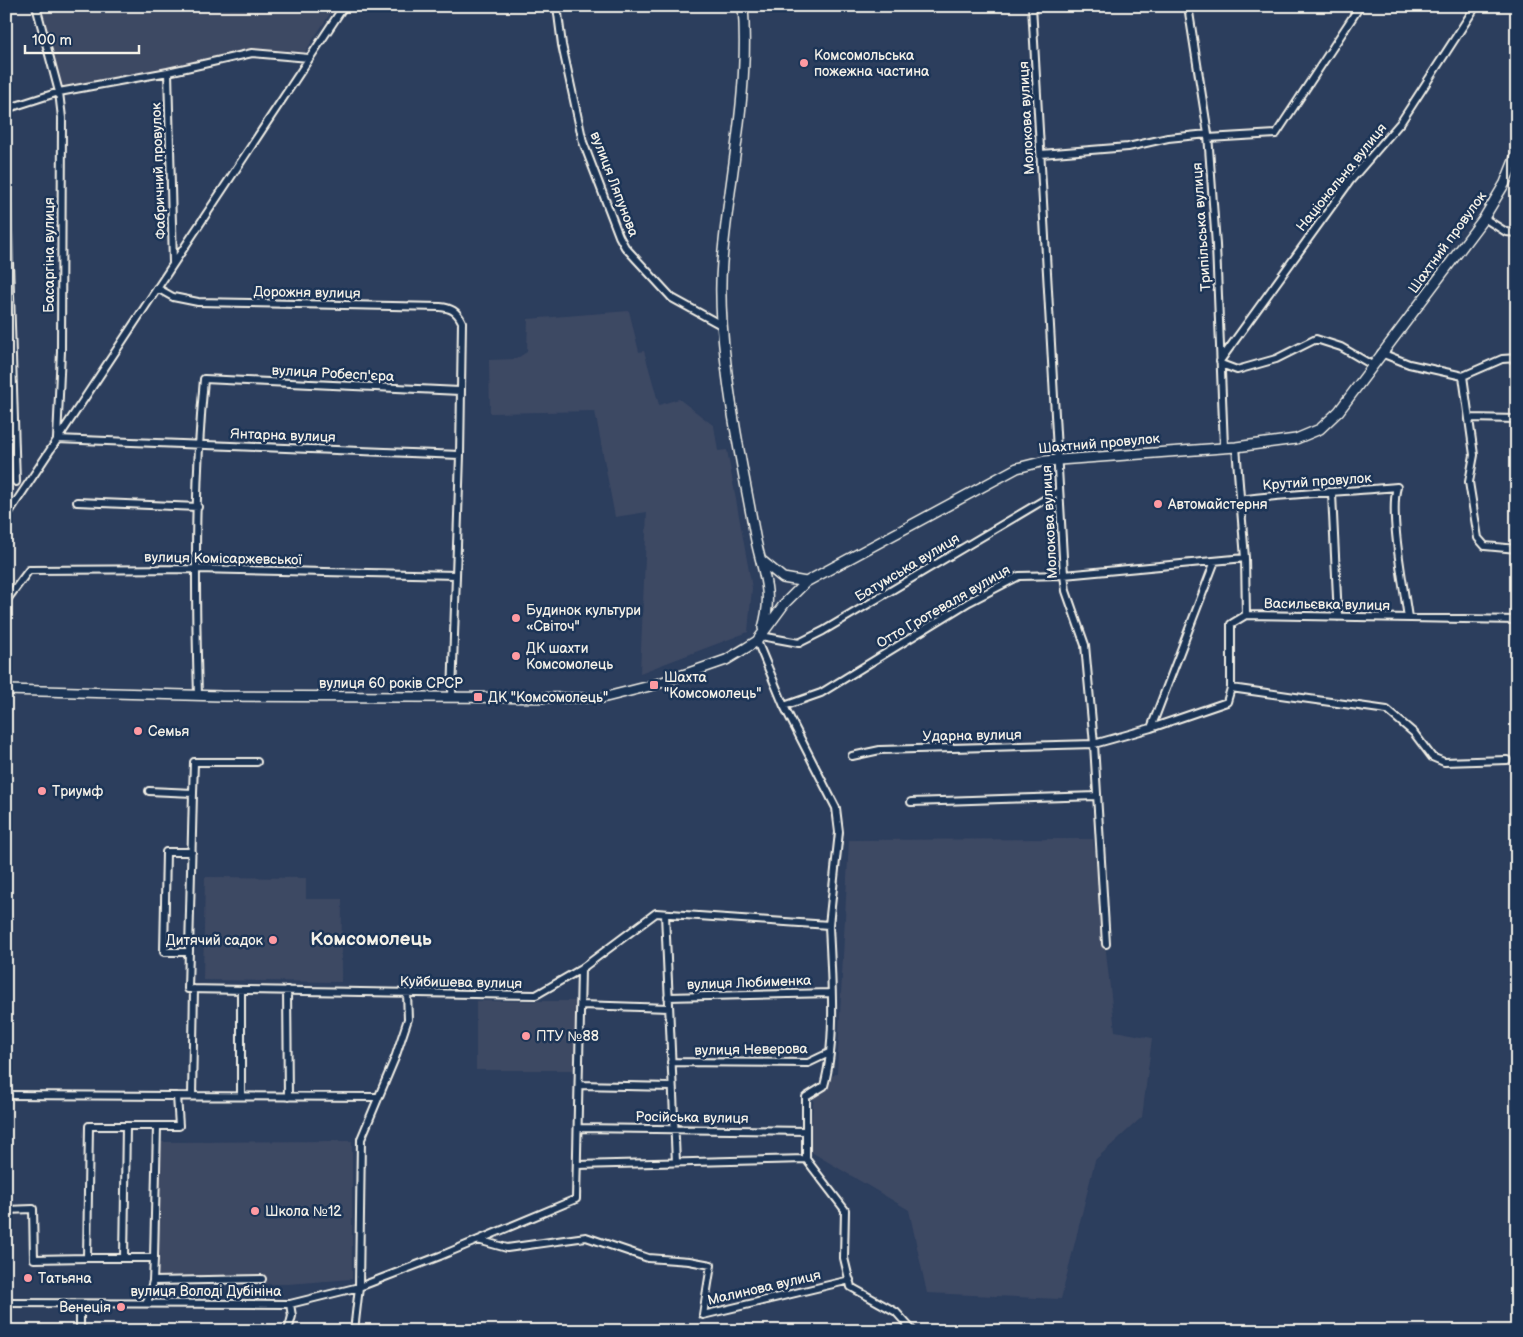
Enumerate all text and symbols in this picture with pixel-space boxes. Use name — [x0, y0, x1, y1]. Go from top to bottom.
scale bar — [25, 22, 139, 54]
text: 100 m — [32, 31, 72, 50]
place label: Комсомольська пожежна частина — [814, 47, 930, 80]
marker: Комсомольська пожежна частина — [798, 57, 810, 69]
street label: Молокова вулиця — [1015, 61, 1038, 175]
street label: Фабричний провулок — [148, 102, 169, 240]
street label: Національна вулиця — [1293, 120, 1390, 235]
street label: вулиця Ляпунова — [587, 129, 643, 240]
street label: Трипільська вулиця — [1189, 162, 1214, 292]
street label: Шахтний провулок — [1405, 188, 1490, 297]
street label: Басаргіна вулиця — [41, 197, 58, 313]
street label: Дорожня вулиця — [253, 283, 361, 302]
street label: вулиця Робесп'єра — [271, 362, 395, 385]
street label: Янтарна вулиця — [230, 425, 336, 446]
street label: Шахтний провулок — [1038, 430, 1161, 457]
street label: Молокова вулиця — [1038, 465, 1061, 579]
street label: Крутий провулок — [1262, 469, 1373, 494]
place label: Автомайстерня — [1167, 496, 1268, 513]
marker: Автомайстерня — [1152, 498, 1164, 510]
street label: Батумська вулиця — [852, 529, 963, 605]
street label: вулиця Комісаржевської — [144, 549, 303, 568]
street label: Отто Гротеваля вулиця — [873, 561, 1013, 652]
street label: Васильєвка вулиця — [1264, 595, 1390, 614]
place label: Будинок культури «Світоч" — [526, 602, 641, 635]
marker: Будинок культури «Світоч" — [510, 612, 522, 624]
place label: ДК шахти Комсомолець — [526, 640, 613, 673]
marker: ДК шахти Комсомолець — [510, 650, 522, 662]
place label: Шахта "Комсомолець" — [664, 669, 762, 702]
street label: вулиця 60 років СРСР — [319, 675, 463, 692]
marker: Шахта "Комсомолець" — [648, 679, 660, 691]
place label: ДК "Комсомолець" — [488, 689, 608, 706]
marker: ДК "Комсомолець" — [472, 691, 484, 703]
place label: Семья — [148, 723, 189, 740]
marker: Семья — [132, 725, 144, 737]
street label: Ударна вулиця — [922, 726, 1022, 745]
place label: Триумф — [52, 783, 104, 800]
marker: Триумф — [36, 785, 48, 797]
district label: Комсомолець — [310, 928, 432, 951]
place label: Дитячий садок — [166, 932, 264, 949]
marker: Дитячий садок — [267, 934, 279, 946]
street label: вулиця Любименка — [686, 972, 812, 993]
street label: Куйбишева вулиця — [400, 973, 523, 992]
place label: ПТУ №88 — [536, 1028, 599, 1045]
marker: ПТУ №88 — [520, 1030, 532, 1042]
street label: вулиця Неверова — [694, 1040, 809, 1059]
street label: Російська вулиця — [635, 1108, 749, 1127]
place label: Школа №12 — [265, 1203, 342, 1220]
marker: Школа №12 — [249, 1205, 261, 1217]
street label: Малинова вулиця — [706, 1266, 823, 1309]
place label: Татьяна — [38, 1270, 93, 1287]
marker: Татьяна — [22, 1272, 34, 1284]
street label: вулиця Володі Дубініна — [130, 1283, 282, 1300]
place label: Венеція — [59, 1299, 111, 1316]
marker: Венеція — [115, 1301, 127, 1313]

